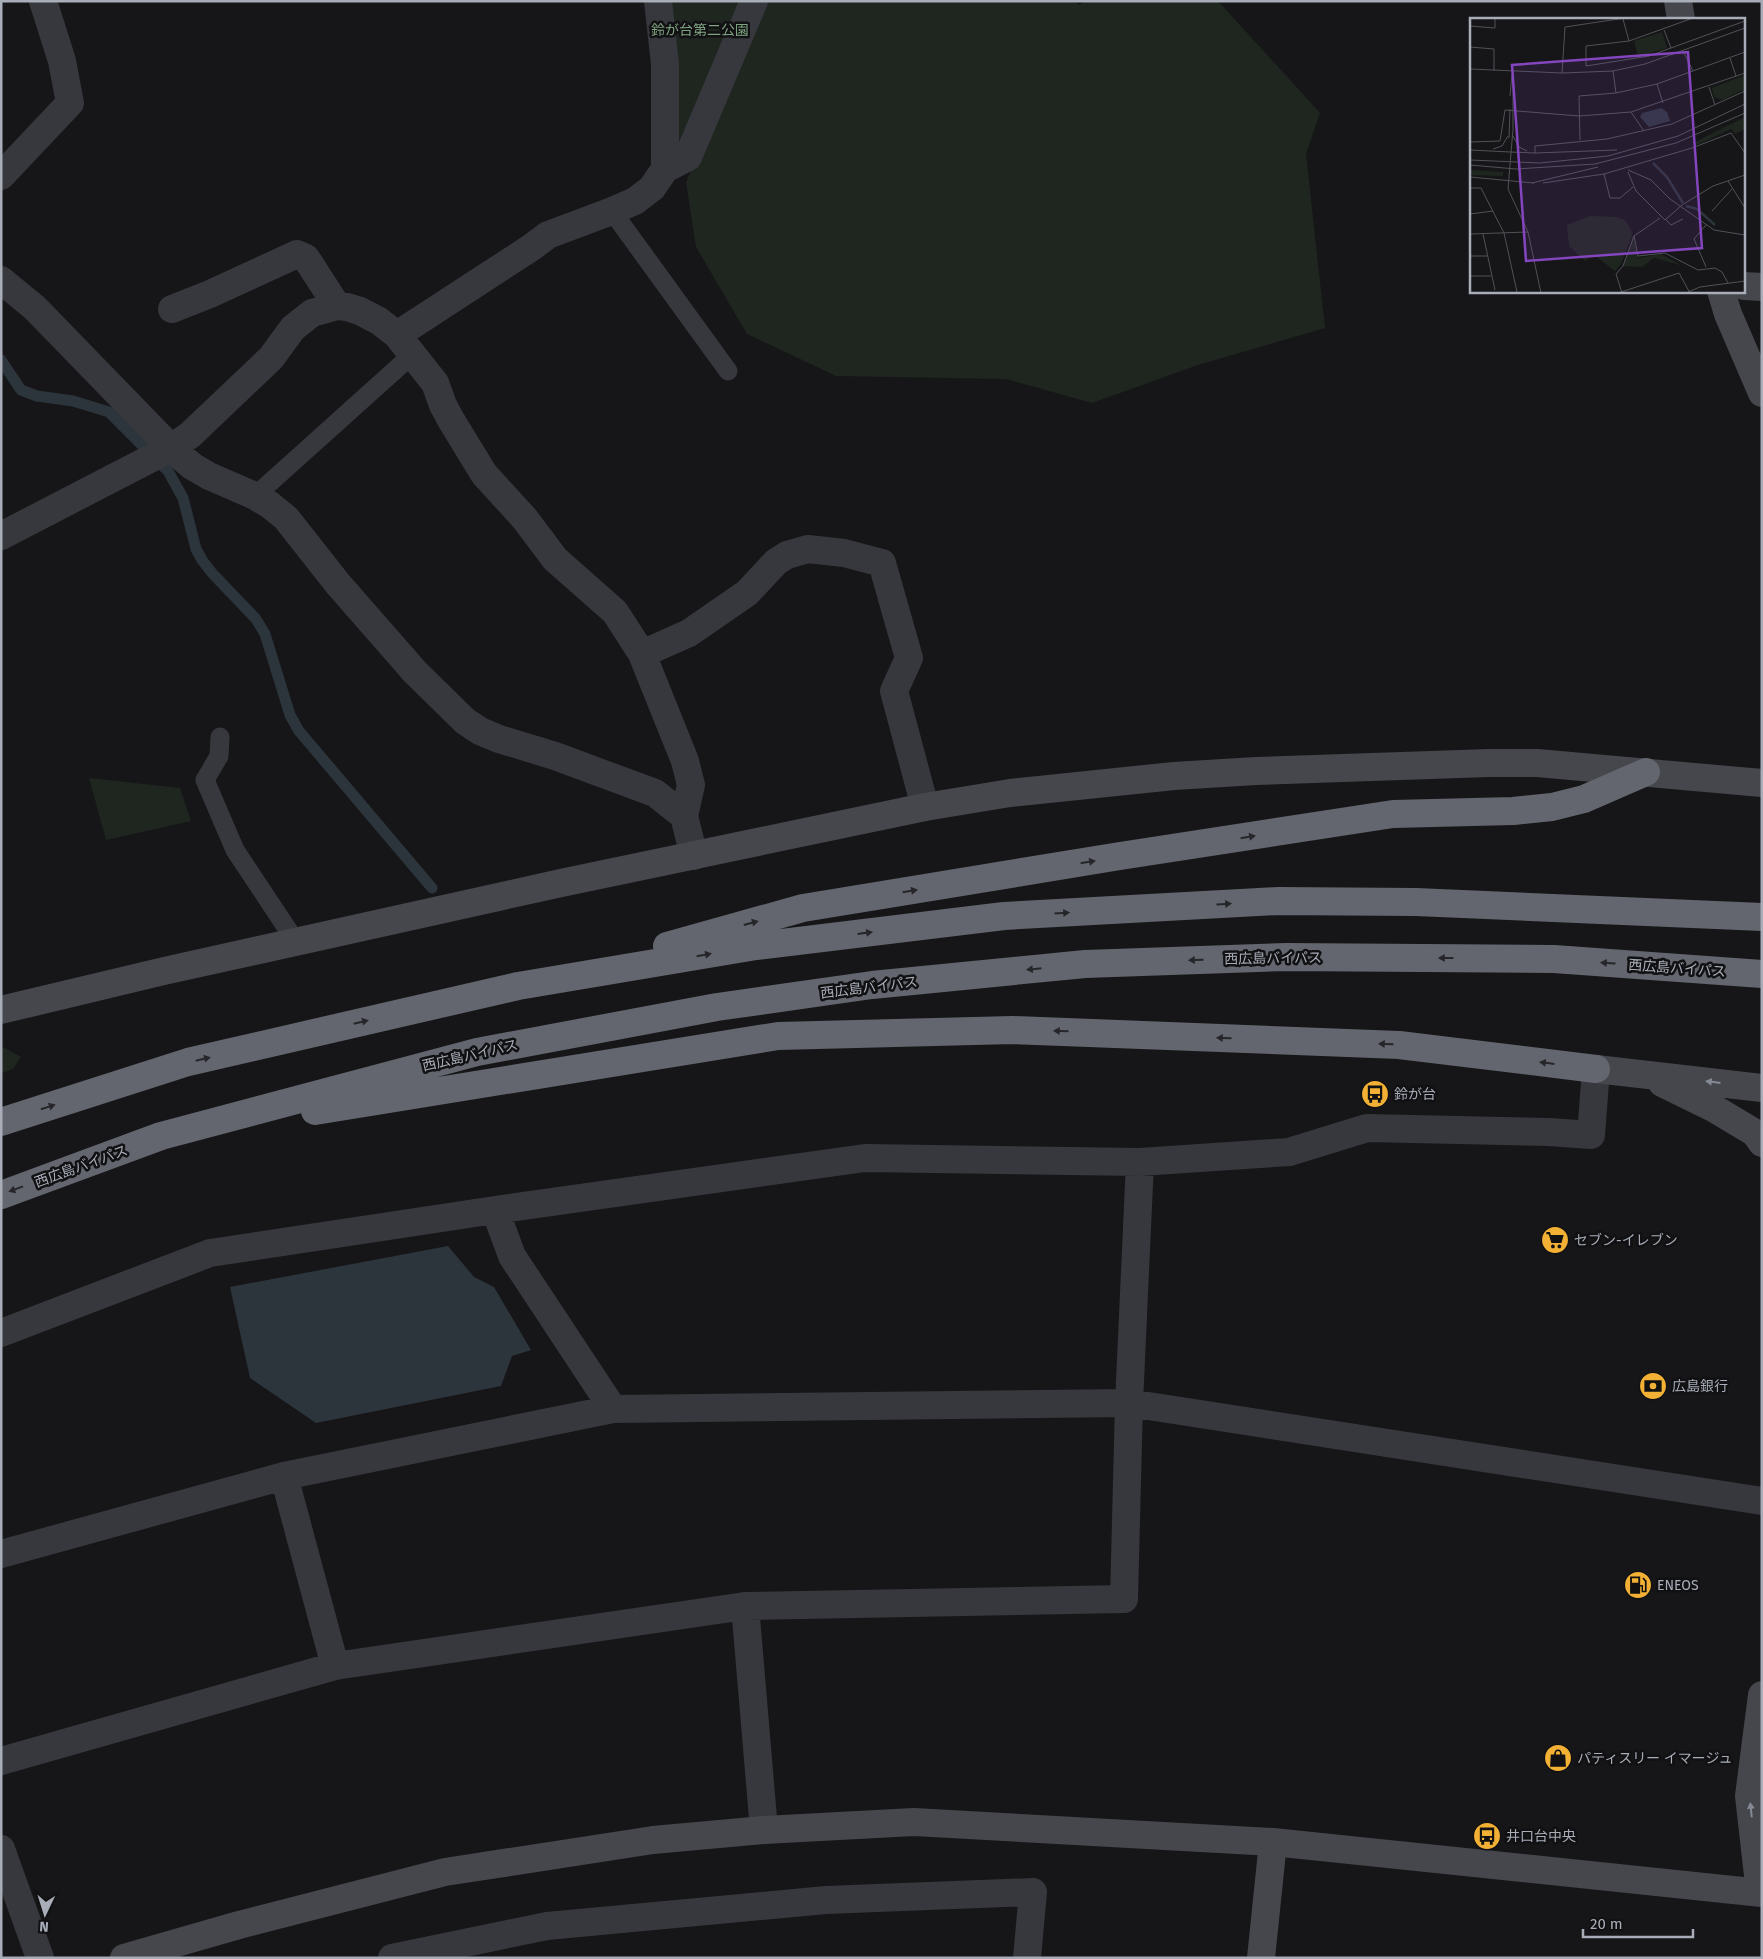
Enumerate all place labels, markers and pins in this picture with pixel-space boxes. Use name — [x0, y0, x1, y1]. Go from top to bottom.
bus stop icon: 鈴が台 — [1360, 1079, 1390, 1109]
place label: 鈴が台 — [1394, 1086, 1436, 1103]
supermarket icon: セブン-イレブン — [1540, 1225, 1570, 1255]
place label: セブン-イレブン — [1574, 1232, 1678, 1249]
bank icon: 広島銀行 — [1638, 1371, 1668, 1401]
place label: 広島銀行 — [1672, 1378, 1728, 1395]
fuel station icon: ENEOS — [1623, 1570, 1653, 1600]
place label: ENEOS — [1657, 1577, 1699, 1594]
shop icon: パティスリー イマージュ — [1543, 1743, 1573, 1773]
place label: パティスリー イマージュ — [1577, 1750, 1733, 1767]
bus stop icon: 井口台中央 — [1472, 1821, 1502, 1851]
place label: 井口台中央 — [1506, 1828, 1576, 1845]

